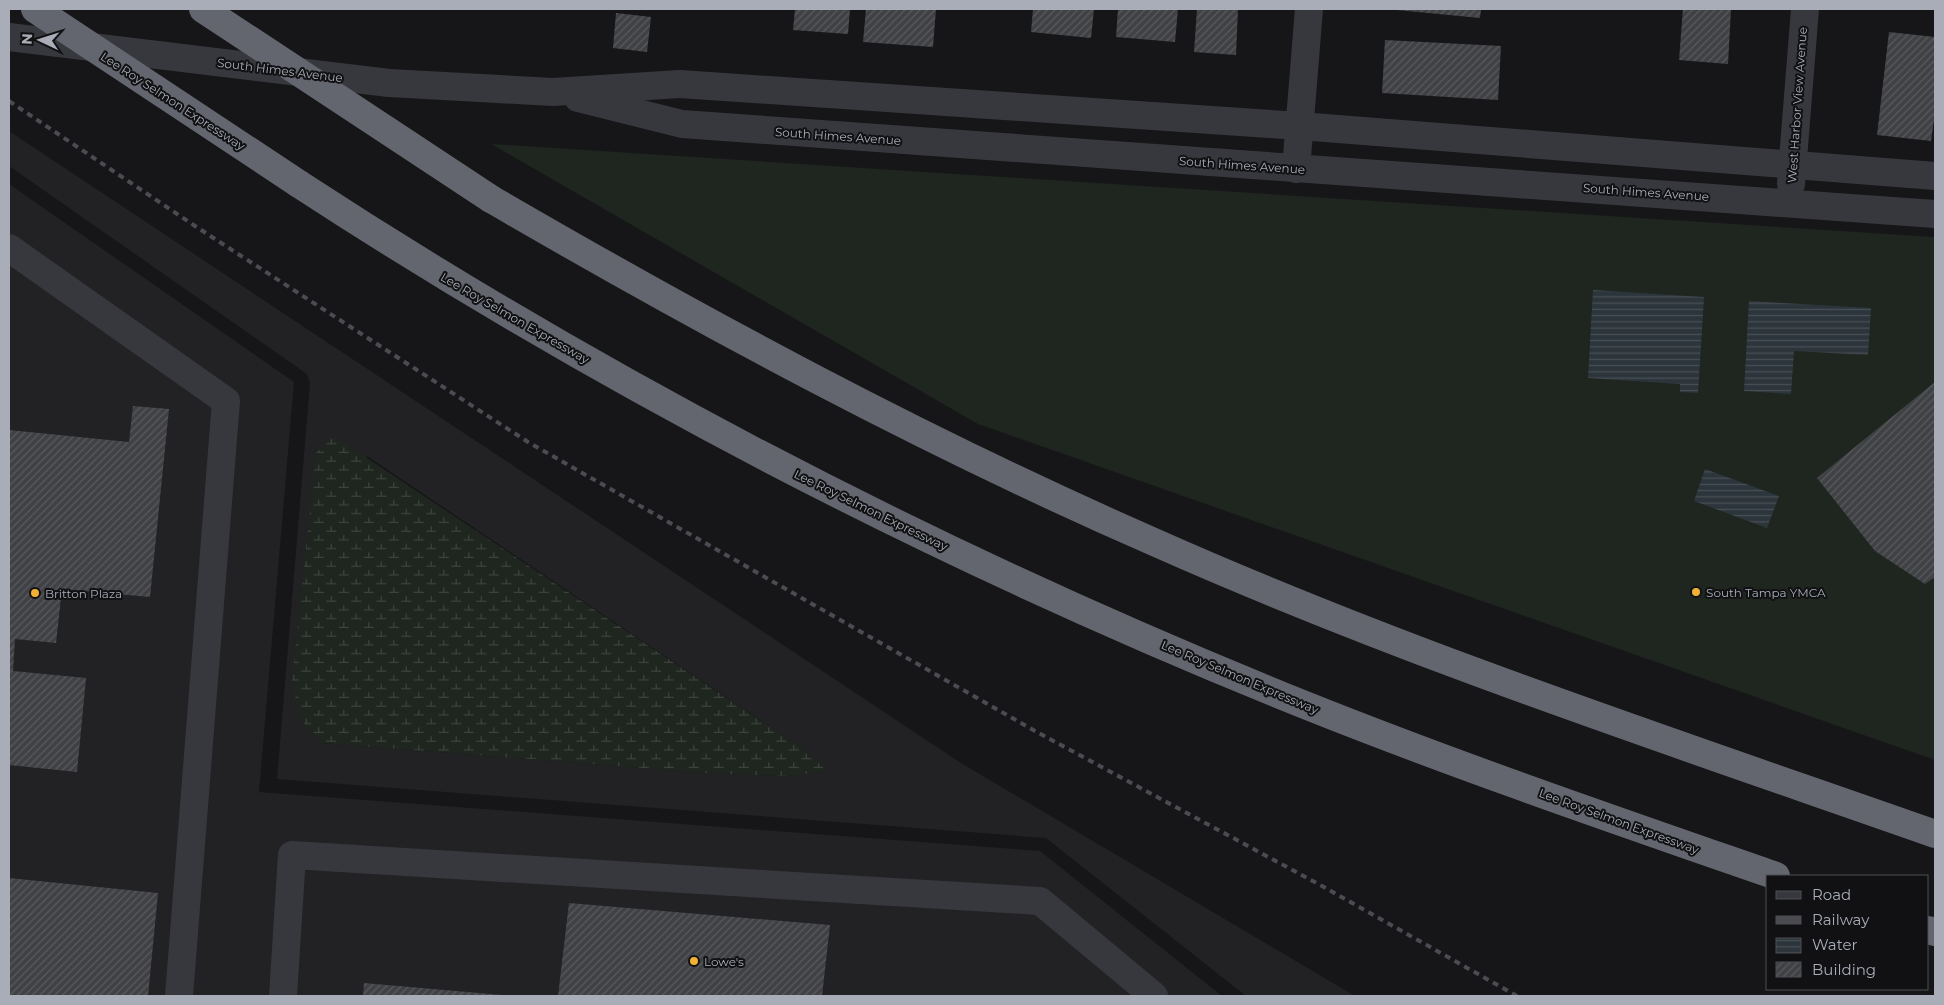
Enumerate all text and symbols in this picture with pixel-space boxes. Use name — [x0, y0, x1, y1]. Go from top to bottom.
north arrow — [15, 15, 65, 65]
street label: West Harbor View Avenue — [1784, 26, 1810, 184]
text: N — [18, 33, 36, 45]
street label: Lee Roy Selmon Expressway — [98, 49, 248, 154]
street label: South Himes Avenue — [216, 55, 344, 85]
street label: South Himes Avenue — [774, 124, 902, 148]
street label: South Himes Avenue — [1178, 153, 1306, 177]
street label: South Himes Avenue — [1582, 180, 1710, 204]
street label: Lee Roy Selmon Expressway — [438, 269, 592, 367]
street label: Lee Roy Selmon Expressway — [792, 466, 951, 554]
place label: South Tampa YMCA — [1706, 585, 1826, 600]
place label: Britton Plaza — [45, 586, 122, 601]
marker: South Tampa YMCA — [1690, 586, 1702, 598]
marker: Britton Plaza — [29, 587, 41, 599]
street label: Lee Roy Selmon Expressway — [1159, 637, 1321, 717]
street label: Lee Roy Selmon Expressway — [1537, 785, 1702, 857]
legend — [1766, 875, 1929, 990]
text: Road — [1812, 885, 1851, 904]
text: Railway — [1812, 910, 1870, 929]
text: Water — [1812, 935, 1858, 954]
place label: Lowe's — [704, 954, 744, 969]
marker: Lowe's — [688, 955, 700, 967]
text: Building — [1812, 960, 1876, 979]

